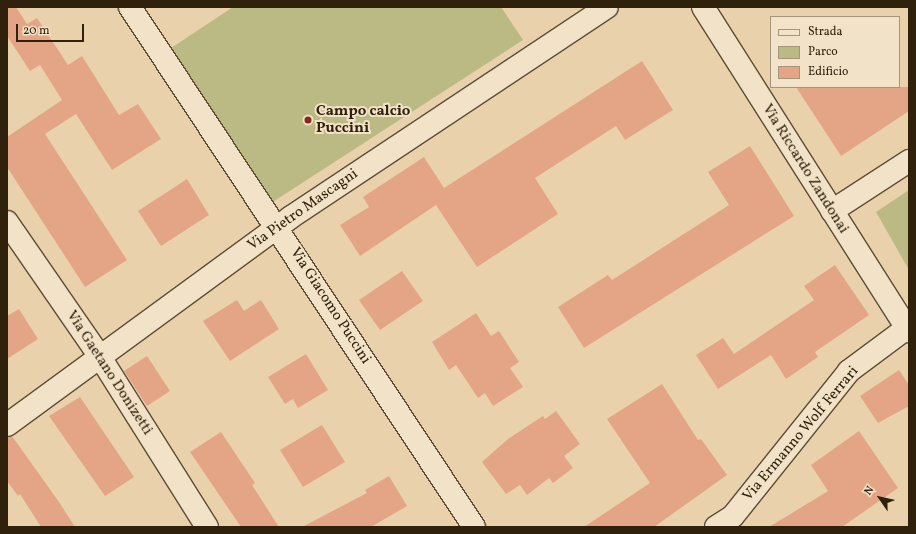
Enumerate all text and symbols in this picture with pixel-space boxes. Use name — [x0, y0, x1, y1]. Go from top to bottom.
scale bar — [18, 16, 86, 42]
legend — [770, 16, 900, 88]
text: 20 m — [23, 23, 50, 39]
text: Strada — [808, 24, 843, 40]
text: Parco — [808, 44, 838, 60]
text: Edificio — [808, 64, 848, 80]
street label: Via Riccardo Zandonai — [758, 101, 852, 237]
place label: Campo calcio Puccini — [316, 102, 410, 137]
marker: Campo calcio Puccini — [303, 115, 313, 125]
street label: Via Pietro Mascagni — [244, 165, 362, 255]
street label: Via Giacomo Puccini — [286, 244, 374, 368]
street label: Via Gaetano Donizetti — [62, 307, 156, 439]
street label: Via Ermanno Wolf Ferrari — [740, 363, 862, 505]
north arrow — [860, 478, 900, 518]
text: N — [861, 484, 878, 499]

